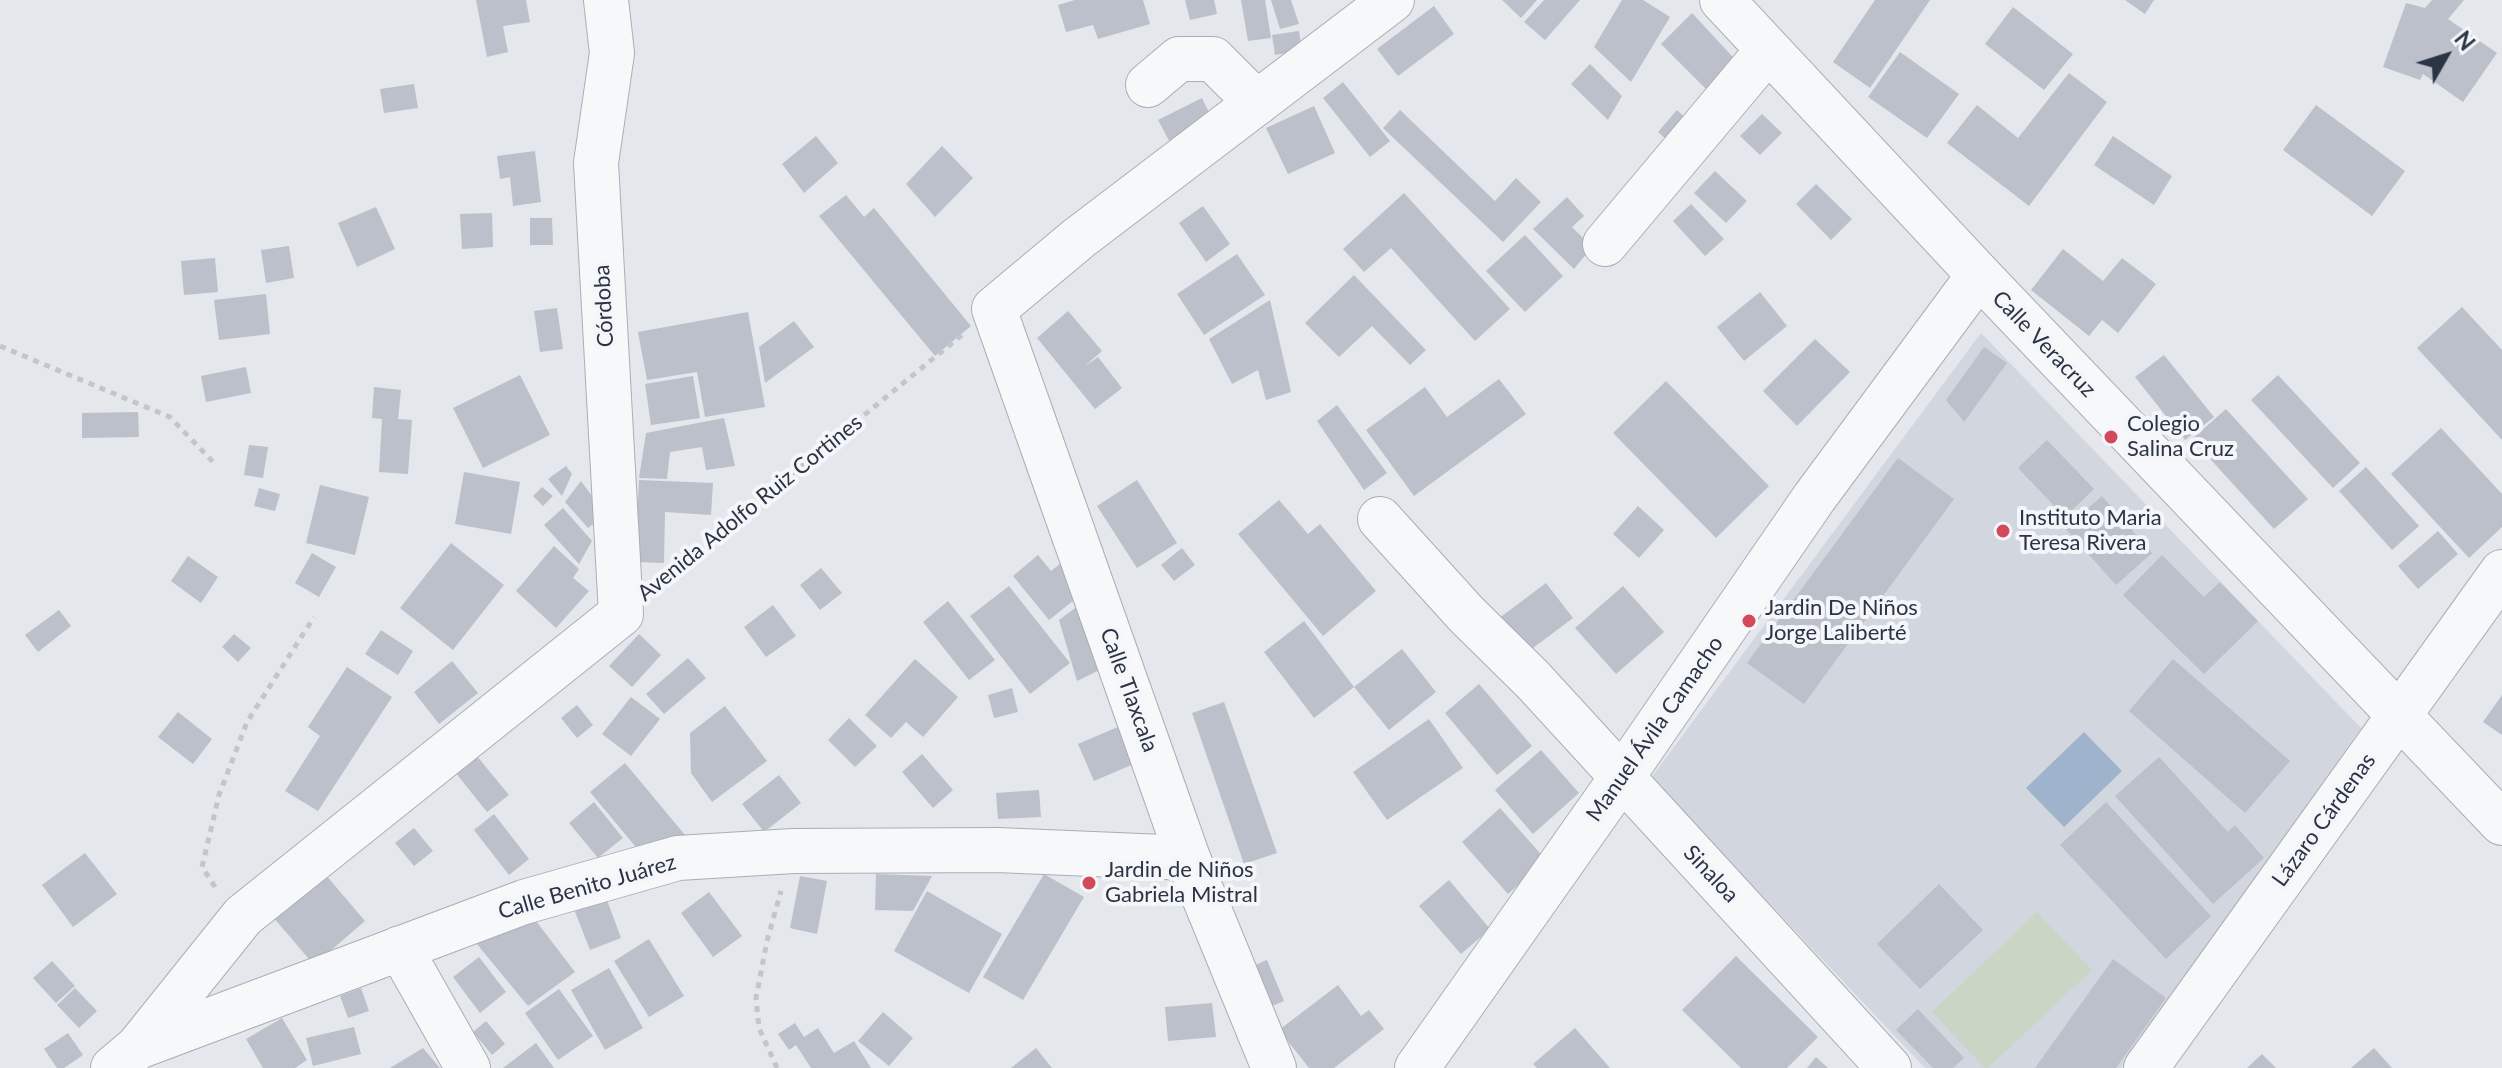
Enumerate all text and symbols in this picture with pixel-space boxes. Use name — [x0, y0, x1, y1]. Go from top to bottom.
north arrow — [2406, 16, 2486, 96]
text: N — [2449, 25, 2481, 56]
street label: Córdoba — [589, 264, 619, 348]
street label: Calle Veracruz — [1987, 285, 2101, 403]
street label: Avenida Adolfo Ruiz Cortines — [632, 409, 868, 607]
place label: Colegio Salina Cruz — [2127, 411, 2234, 462]
marker: Colegio Salina Cruz — [2102, 428, 2120, 446]
place label: Instituto Maria Teresa Rivera — [2019, 505, 2162, 556]
marker: Instituto Maria Teresa Rivera — [1994, 522, 2012, 540]
place label: Jardin De Niños Jorge Laliberté — [1765, 595, 1918, 646]
marker: Jardin De Niños Jorge Laliberté — [1740, 612, 1758, 630]
street label: Calle Tlaxcala — [1094, 624, 1164, 756]
street label: Manuel Ávila Camacho — [1581, 631, 1729, 827]
street label: Lázaro Cárdenas — [2267, 748, 2381, 892]
street label: Sinaloa — [1678, 840, 1744, 908]
street label: Calle Benito Juárez — [495, 849, 679, 925]
place label: Jardin de Niños Gabriela Mistral — [1105, 857, 1258, 908]
marker: Jardin de Niños Gabriela Mistral — [1080, 874, 1098, 892]

